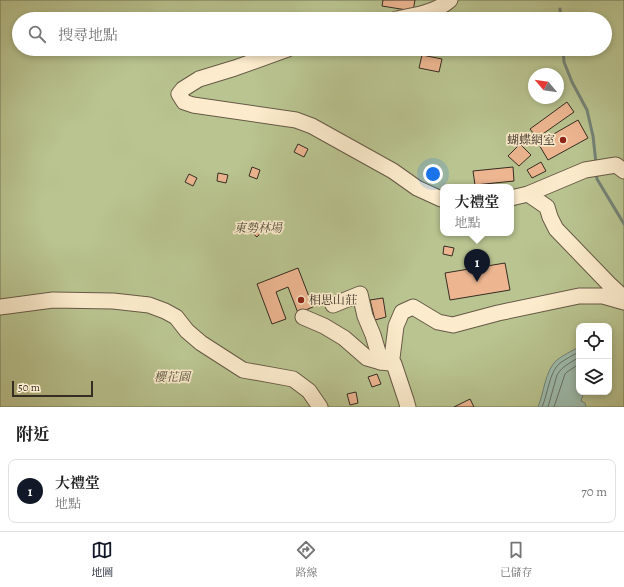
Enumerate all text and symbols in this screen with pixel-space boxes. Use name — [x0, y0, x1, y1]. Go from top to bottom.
search box — [12, 12, 612, 56]
icon: search — [26, 23, 48, 45]
text: 搜尋地點 — [58, 25, 118, 45]
north arrow — [528, 68, 564, 104]
place label: 蝴蝶網室 — [507, 132, 555, 148]
marker: 蝴蝶網室 — [558, 135, 568, 145]
your location — [423, 164, 443, 184]
popup — [440, 184, 514, 236]
text: 大禮堂 — [454, 192, 500, 212]
text: 地點 — [454, 214, 481, 231]
park label: 東勢林場 — [234, 220, 283, 236]
pin: 1 — [464, 249, 490, 282]
place label: 相思山莊 — [309, 292, 357, 308]
marker: 相思山莊 — [296, 295, 306, 305]
map controls — [576, 323, 612, 395]
button: locate — [576, 323, 612, 359]
button: layers — [576, 359, 612, 395]
park label: 櫻花園 — [154, 369, 192, 385]
scale bar — [12, 379, 93, 398]
text: 50 m — [18, 380, 40, 395]
text: 附近 — [16, 423, 50, 446]
text: 大禮堂 — [55, 473, 100, 493]
text: 1 — [28, 483, 32, 500]
text: 70 m — [581, 483, 607, 500]
text: 地點 — [55, 495, 81, 512]
tab: 地圖 — [91, 539, 113, 580]
tab: 路線 — [295, 539, 317, 580]
tab: 已儲存 — [500, 539, 533, 580]

